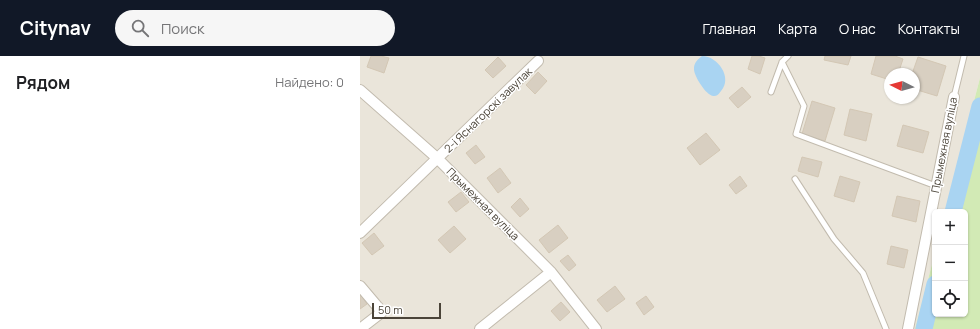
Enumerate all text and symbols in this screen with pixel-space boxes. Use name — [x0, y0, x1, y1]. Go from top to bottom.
search box — [115, 10, 395, 46]
text: Citynav — [20, 15, 91, 41]
icon: search — [129, 17, 151, 39]
text: Поиск — [161, 18, 204, 39]
text: Главная — [703, 19, 756, 38]
text: Карта — [778, 19, 817, 38]
text: О нас — [839, 19, 876, 38]
text: Контакты — [898, 19, 960, 38]
street label: 2-і Яснагорскі завулак — [440, 63, 535, 156]
north arrow — [884, 68, 920, 104]
text: Рядом — [16, 71, 70, 94]
text: Найдено: 0 — [275, 73, 344, 91]
street label: Прымежная вуліца — [927, 96, 960, 194]
street label: Прымежная вуліца — [444, 164, 523, 243]
map controls — [932, 209, 968, 317]
button: + — [932, 209, 968, 245]
button: − — [932, 245, 968, 281]
button: locate — [932, 281, 968, 317]
scale bar — [372, 301, 441, 320]
text: 50 m — [378, 302, 403, 317]

